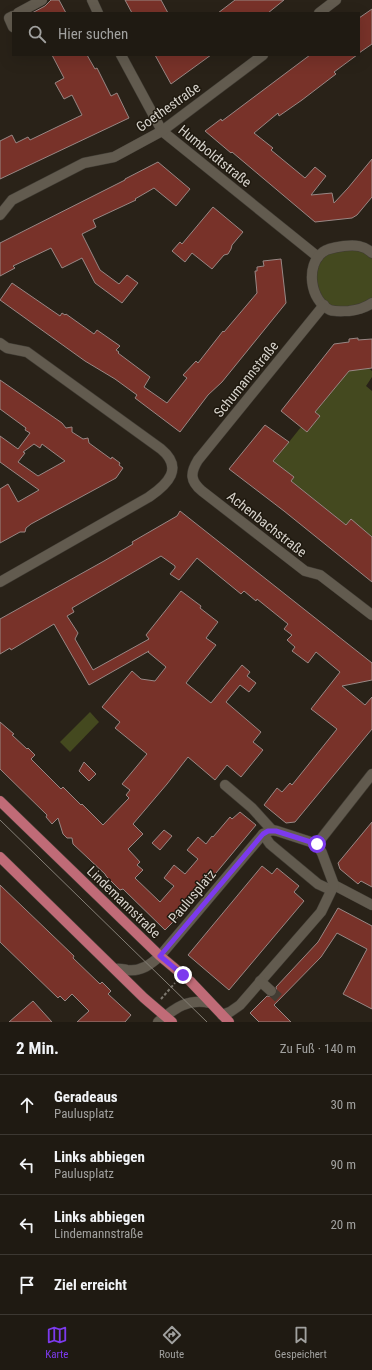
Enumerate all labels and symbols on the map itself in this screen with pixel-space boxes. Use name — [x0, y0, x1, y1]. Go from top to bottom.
street label: Goethestraße — [133, 79, 203, 135]
street label: Humboldtstraße — [175, 122, 255, 191]
street label: Schumannstraße — [210, 337, 282, 420]
street label: Achenbachstraße — [224, 488, 310, 560]
route start — [308, 835, 326, 853]
street label: Lindemannstraße — [84, 863, 164, 941]
street label: Paulusplatz — [165, 866, 219, 926]
route end — [174, 966, 192, 984]

